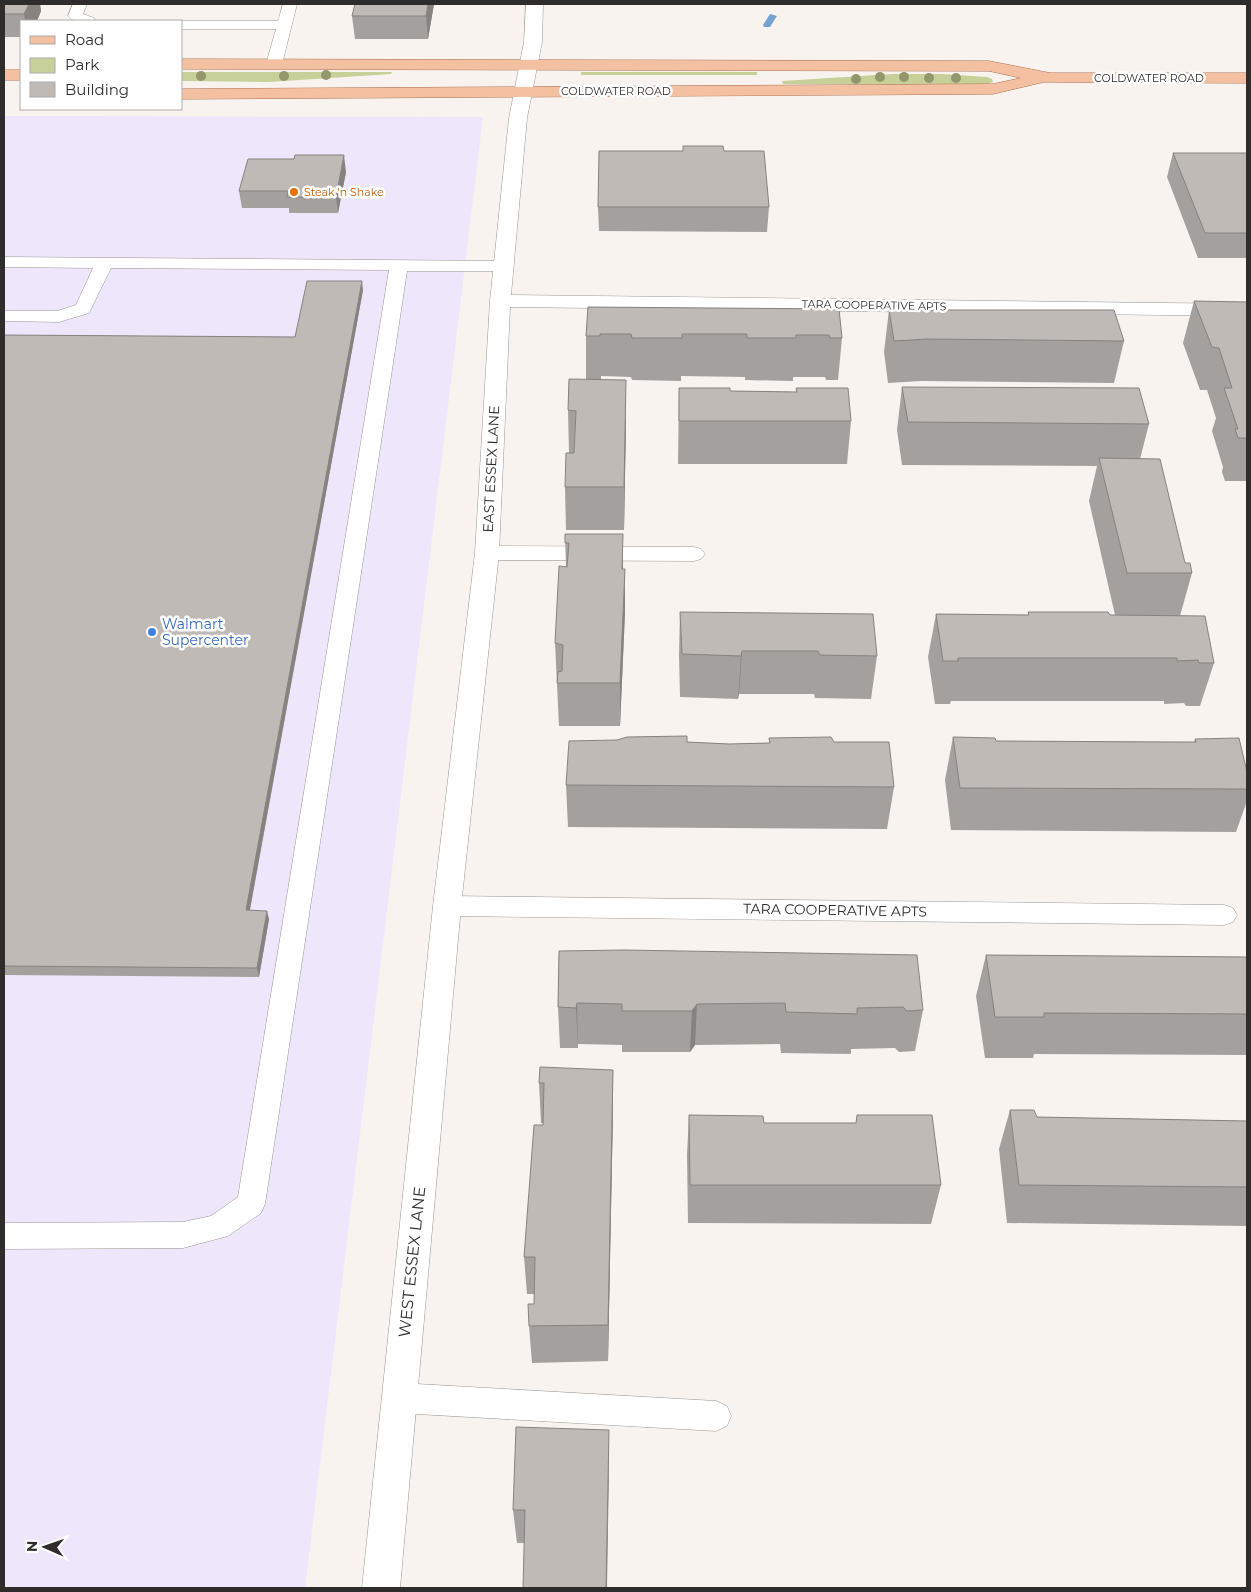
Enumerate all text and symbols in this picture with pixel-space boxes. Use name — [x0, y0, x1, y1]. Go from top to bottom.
legend — [20, 20, 182, 110]
text: Road — [65, 30, 104, 49]
text: Park — [65, 55, 99, 74]
street label: COLDWATER ROAD — [1094, 71, 1204, 85]
text: Building — [65, 80, 129, 99]
street label: COLDWATER ROAD — [561, 84, 671, 98]
place label: Steak 'n Shake — [304, 185, 384, 199]
marker: Steak 'n Shake — [288, 186, 300, 198]
street label: TARA COOPERATIVE APTS — [802, 297, 947, 313]
street label: EAST ESSEX LANE — [479, 405, 503, 533]
place label: Walmart Supercenter — [162, 615, 249, 649]
marker: Walmart Supercenter — [146, 626, 158, 638]
street label: TARA COOPERATIVE APTS — [743, 899, 927, 921]
street label: WEST ESSEX LANE — [395, 1186, 429, 1338]
north arrow — [20, 1522, 70, 1572]
text: N — [23, 1541, 41, 1553]

